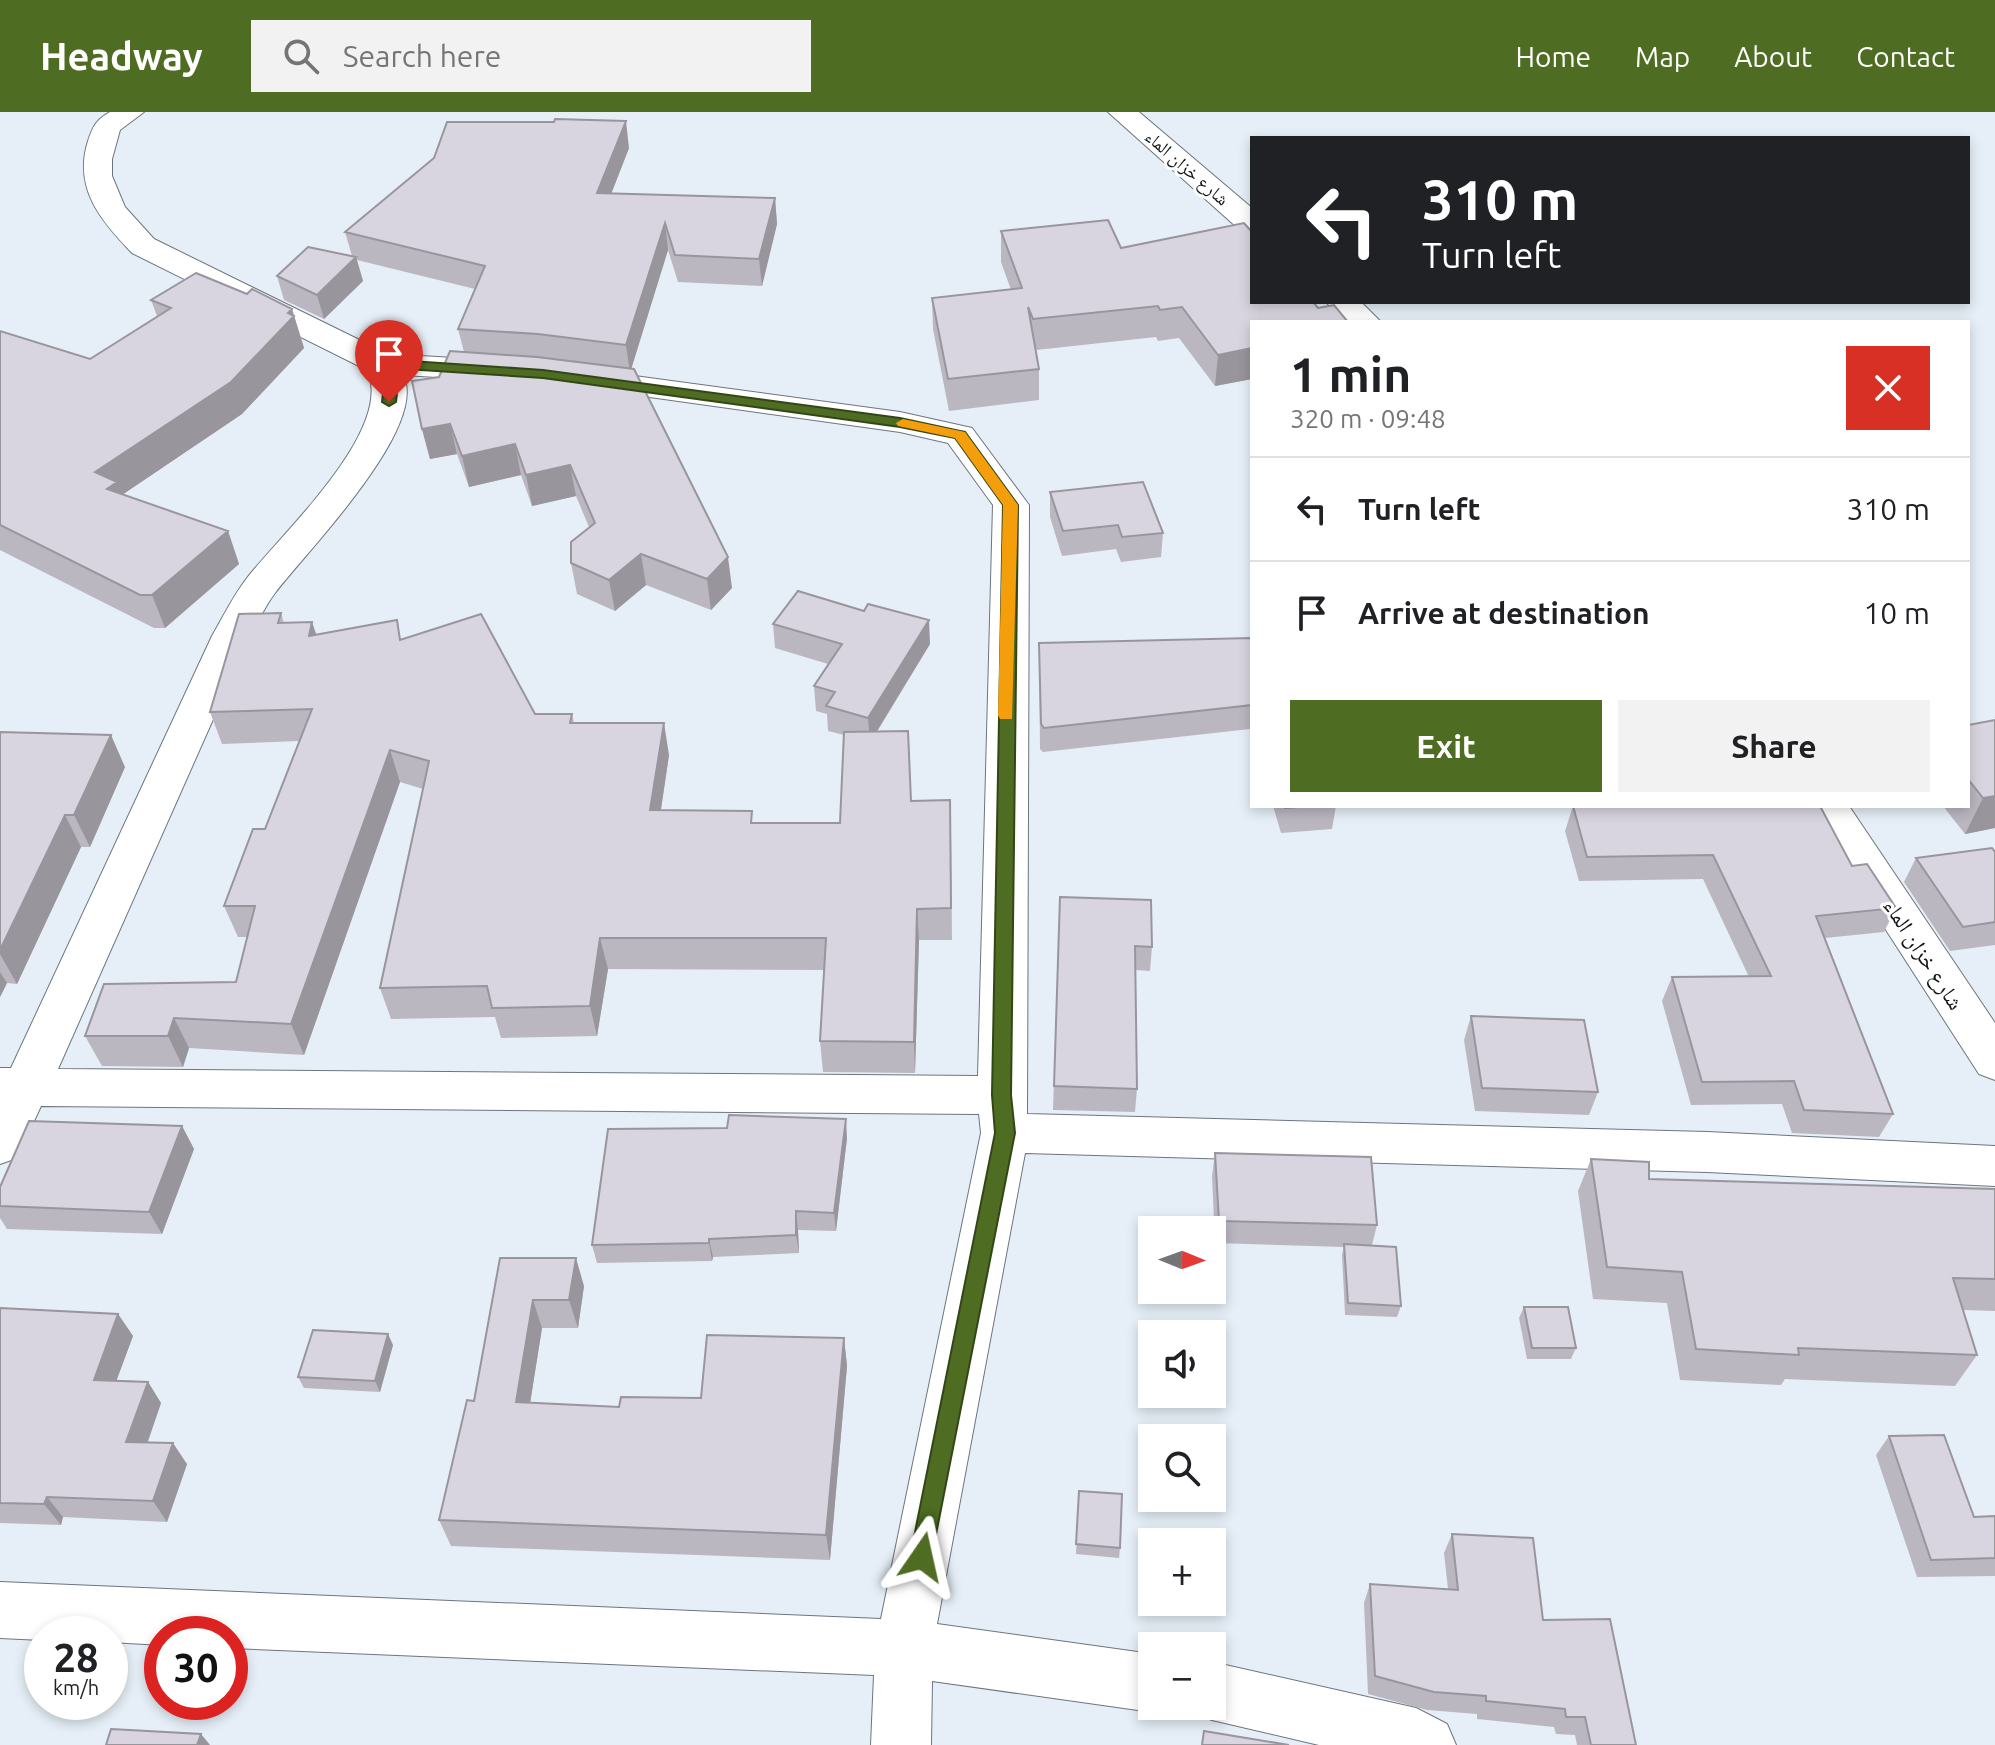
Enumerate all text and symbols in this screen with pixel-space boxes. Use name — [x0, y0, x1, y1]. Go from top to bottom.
search box — [251, 20, 811, 92]
icon: search — [279, 34, 323, 78]
text: Headway — [40, 35, 203, 77]
text: Search here — [343, 39, 501, 73]
text: Home — [1516, 41, 1591, 72]
text: Map — [1635, 41, 1690, 72]
text: About — [1734, 41, 1812, 72]
text: Contact — [1856, 41, 1955, 72]
street label: شارع خزان الماء — [1141, 126, 1233, 210]
icon: left — [1290, 168, 1394, 272]
text: 310 m — [1422, 168, 1578, 231]
text: Turn left — [1422, 234, 1561, 275]
pin — [355, 320, 423, 402]
icon: arrive — [367, 332, 411, 376]
button: close — [1846, 346, 1930, 430]
text: 1 min — [1290, 347, 1411, 401]
text: 320 m · 09:48 — [1290, 404, 1446, 433]
icon: left — [1290, 487, 1334, 531]
text: Turn left — [1358, 492, 1480, 526]
text: 310 m — [1846, 492, 1930, 526]
icon: arrive — [1290, 591, 1334, 635]
text: Arrive at destination — [1358, 596, 1650, 630]
text: 10 m — [1863, 596, 1930, 630]
button: Exit — [1290, 700, 1602, 792]
button: Share — [1618, 700, 1930, 792]
street label: شارع خزان الماء — [1878, 894, 1970, 1015]
north arrow — [1138, 1216, 1226, 1304]
map controls — [1138, 1216, 1226, 1720]
button: sound — [1138, 1320, 1226, 1408]
button: search — [1138, 1424, 1226, 1512]
position arrow — [880, 1515, 964, 1599]
button: + — [1138, 1528, 1226, 1616]
speed limit sign: 30 — [144, 1616, 248, 1720]
button: − — [1138, 1632, 1226, 1720]
text: 28 — [53, 1635, 99, 1680]
text: km/h — [53, 1676, 99, 1699]

